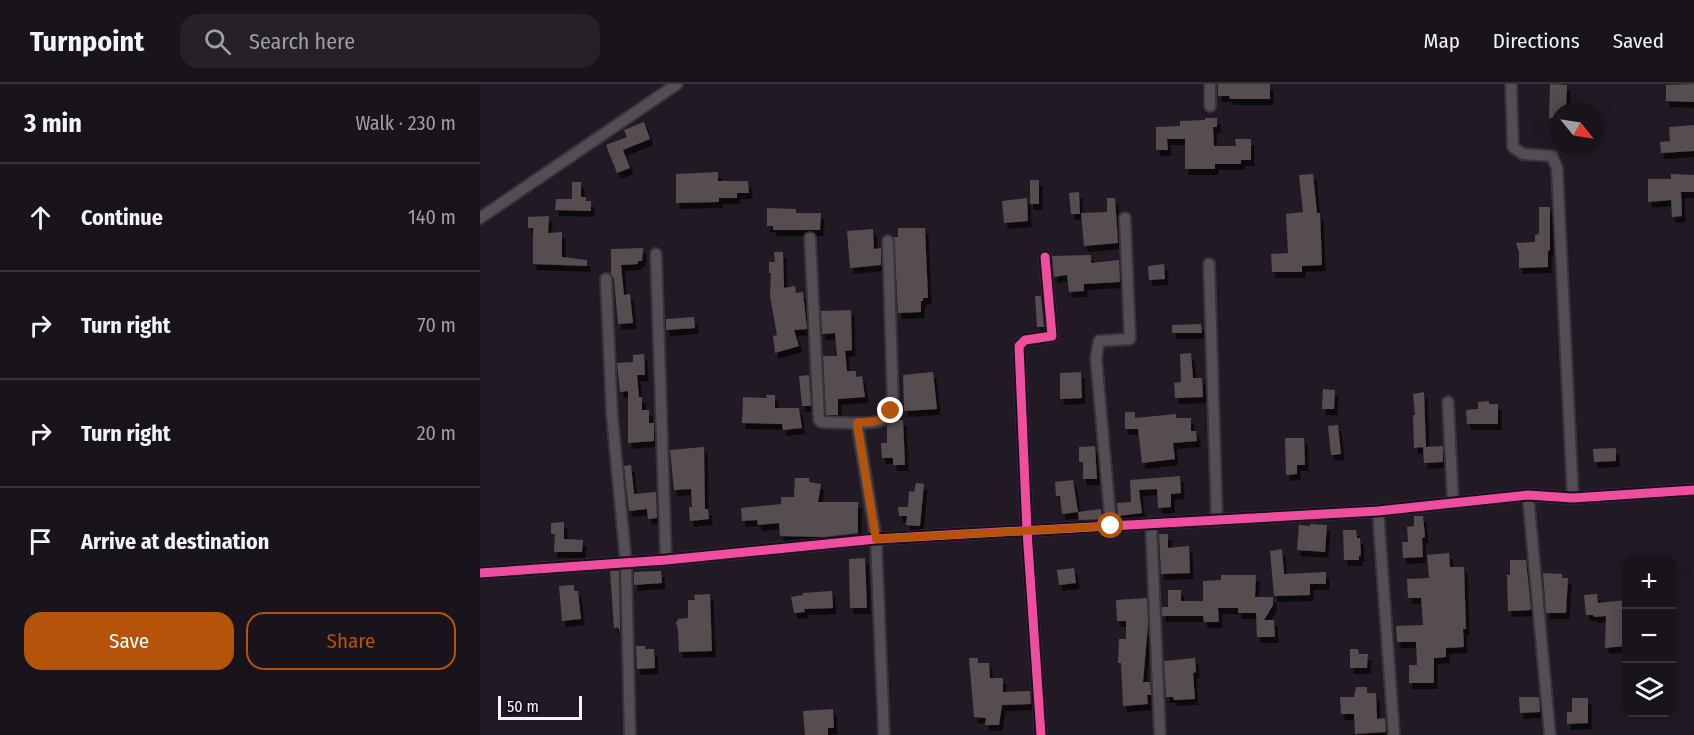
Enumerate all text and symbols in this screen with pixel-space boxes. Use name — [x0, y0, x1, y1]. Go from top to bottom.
search box — [180, 14, 600, 68]
text: Turnpoint — [30, 25, 144, 58]
icon: search — [201, 25, 234, 58]
text: Search here — [249, 28, 355, 55]
text: Map — [1423, 28, 1460, 54]
text: Directions — [1493, 28, 1580, 54]
text: Saved — [1613, 28, 1664, 54]
north arrow — [1550, 102, 1604, 156]
text: 3 min — [24, 108, 82, 139]
text: Walk · 230 m — [355, 111, 456, 135]
icon: ahead — [24, 201, 57, 234]
text: Continue — [81, 204, 163, 231]
text: 140 m — [408, 205, 456, 229]
icon: right — [24, 309, 57, 342]
text: Turn right — [81, 312, 170, 339]
text: 70 m — [418, 313, 456, 337]
route end — [877, 397, 903, 423]
icon: right — [24, 417, 57, 450]
text: Turn right — [81, 420, 170, 447]
text: 20 m — [417, 421, 456, 445]
route start — [1097, 512, 1123, 538]
icon: arrive — [24, 525, 57, 558]
text: Arrive at destination — [81, 528, 269, 555]
map controls — [1622, 555, 1676, 717]
button: + — [1622, 555, 1676, 609]
button: − — [1622, 609, 1676, 663]
button: Save — [24, 612, 234, 670]
button: Share — [246, 612, 456, 670]
button: layers — [1622, 663, 1676, 717]
scale bar — [498, 693, 582, 720]
text: 50 m — [507, 697, 539, 716]

